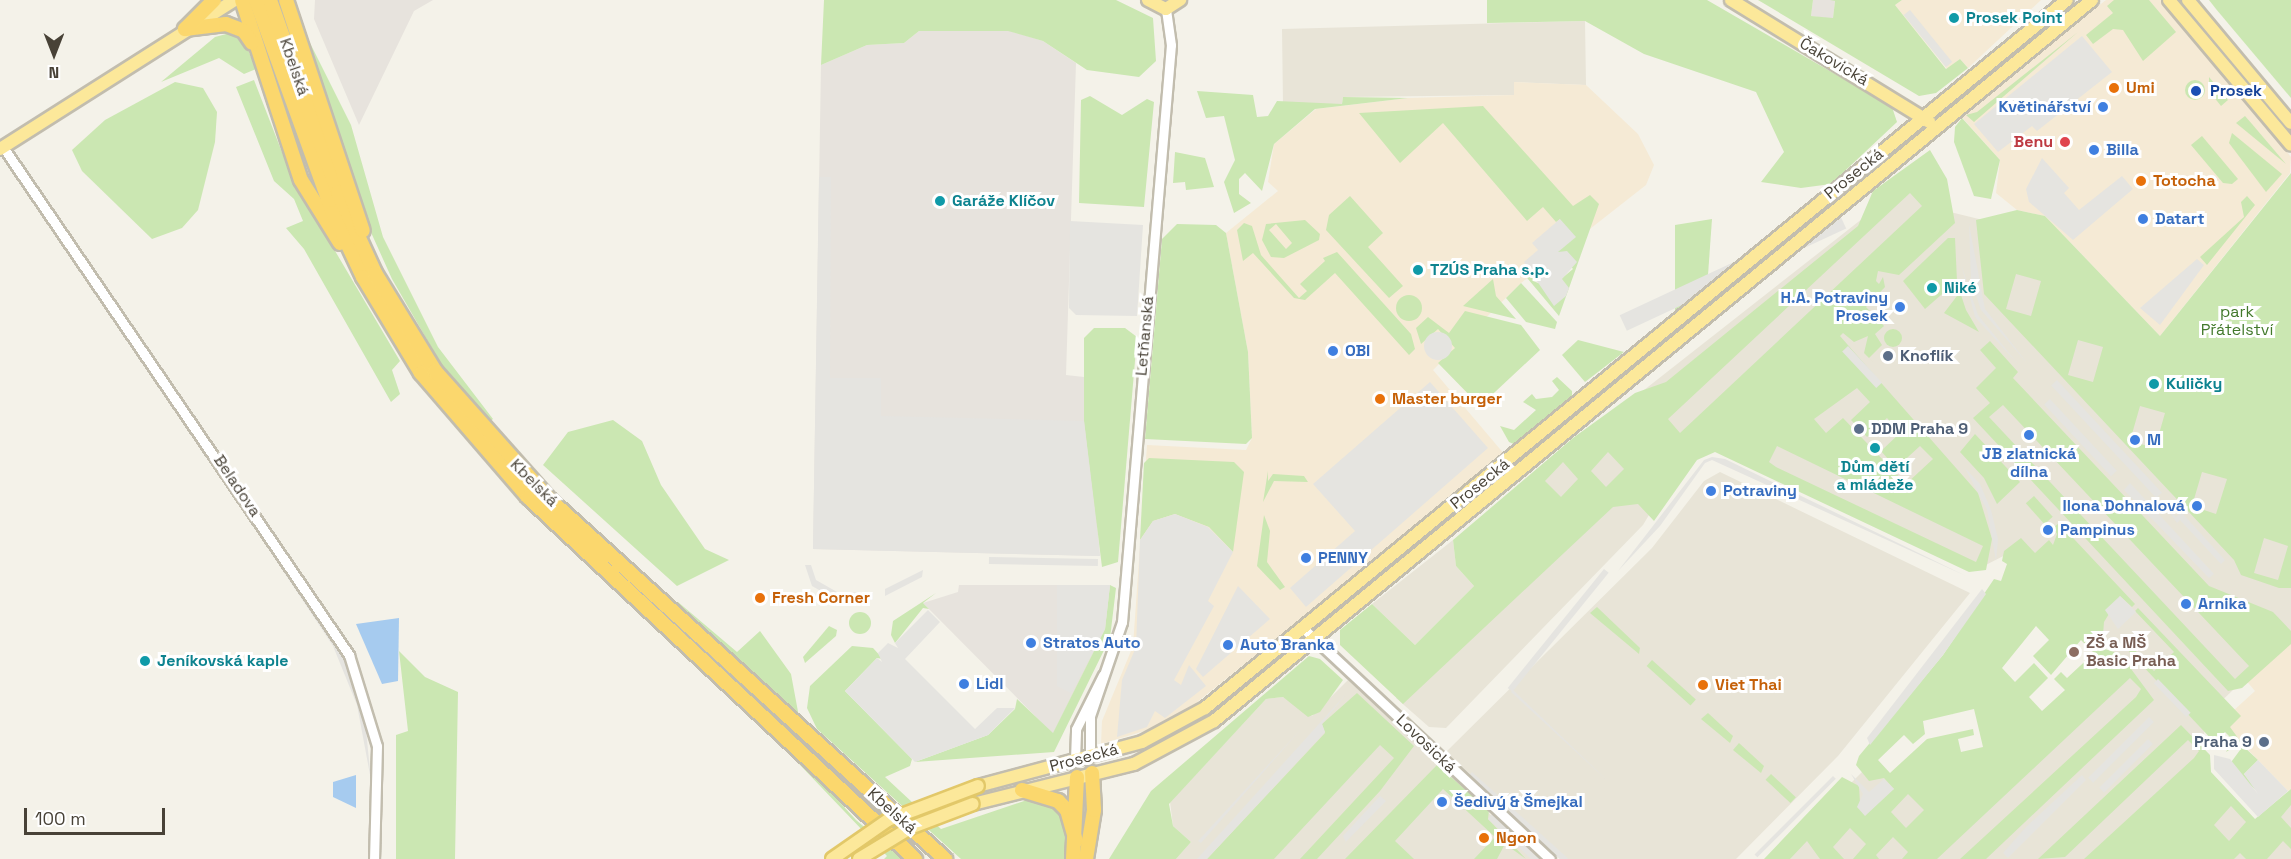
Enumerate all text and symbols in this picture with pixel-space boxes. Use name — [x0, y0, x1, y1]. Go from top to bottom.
place label: Prosek Point — [1966, 8, 2063, 28]
marker: Prosek Point — [1947, 11, 1961, 25]
north arrow — [24, 24, 84, 84]
street label: Čakovická — [1796, 34, 1872, 90]
street label: Kbelská — [275, 36, 313, 98]
text: N — [49, 62, 59, 83]
place label: Umi — [2126, 78, 2155, 98]
marker: Umi — [2107, 81, 2121, 95]
place label: Prosek — [2210, 81, 2262, 101]
marker: Prosek — [2187, 82, 2205, 100]
place label: Květinářství — [1999, 97, 2091, 117]
marker: Květinářství — [2096, 100, 2110, 114]
place label: Benu — [2014, 132, 2053, 152]
marker: Benu — [2058, 135, 2072, 149]
place label: Billa — [2106, 140, 2139, 160]
marker: Billa — [2087, 143, 2101, 157]
street label: Prosecká — [1821, 144, 1887, 204]
place label: Totocha — [2153, 171, 2216, 191]
marker: Totocha — [2134, 174, 2148, 188]
place label: Garáže Klíčov — [952, 191, 1055, 211]
marker: Garáže Klíčov — [933, 194, 947, 208]
place label: Datart — [2155, 209, 2205, 229]
marker: Datart — [2136, 212, 2150, 226]
place label: TZÚS Praha s.p. — [1430, 260, 1549, 280]
marker: TZÚS Praha s.p. — [1411, 263, 1425, 277]
place label: Niké — [1944, 278, 1977, 298]
marker: Niké — [1925, 281, 1939, 295]
place label: H.A. Potraviny Prosek — [1780, 288, 1888, 326]
street label: Letňanská — [1132, 295, 1158, 377]
marker: H.A. Potraviny Prosek — [1893, 300, 1907, 314]
park label: park Přátelství — [2201, 302, 2273, 340]
place label: OBI — [1345, 341, 1370, 361]
marker: OBI — [1326, 344, 1340, 358]
place label: Knoflík — [1900, 346, 1953, 366]
marker: Knoflík — [1881, 349, 1895, 363]
place label: Kuličky — [2166, 374, 2222, 394]
marker: Kuličky — [2147, 377, 2161, 391]
place label: Master burger — [1392, 389, 1502, 409]
marker: Master burger — [1373, 392, 1387, 406]
place label: DDM Praha 9 — [1871, 419, 1968, 439]
marker: DDM Praha 9 — [1852, 422, 1866, 436]
marker: JB zlatnická dílna — [2022, 428, 2036, 442]
place label: M — [2147, 430, 2161, 450]
marker: M — [2128, 433, 2142, 447]
marker: Dům dětí a mládeže — [1868, 441, 1882, 455]
place label: JB zlatnická dílna — [1982, 444, 2076, 482]
street label: Beladova — [209, 451, 265, 521]
street label: Prosecká — [1447, 454, 1513, 514]
street label: Kbelská — [506, 455, 562, 511]
place label: Dům dětí a mládeže — [1836, 457, 1914, 495]
place label: Potraviny — [1723, 481, 1797, 501]
marker: Potraviny — [1704, 484, 1718, 498]
place label: Ilona Dohnalová — [2063, 496, 2185, 516]
marker: Ilona Dohnalová — [2190, 499, 2204, 513]
place label: Pampinus — [2060, 520, 2135, 540]
marker: Pampinus — [2041, 523, 2055, 537]
place label: PENNY — [1318, 548, 1368, 568]
marker: PENNY — [1299, 551, 1313, 565]
place label: Fresh Corner — [772, 588, 870, 608]
marker: Fresh Corner — [753, 591, 767, 605]
place label: Arnika — [2198, 594, 2247, 614]
marker: Arnika — [2179, 597, 2193, 611]
place label: Stratos Auto — [1043, 633, 1141, 653]
place label: ZŠ a MŠ Basic Praha — [2086, 633, 2176, 671]
place label: Auto Branka — [1240, 635, 1335, 655]
marker: Stratos Auto — [1024, 636, 1038, 650]
marker: Auto Branka — [1221, 638, 1235, 652]
marker: ZŠ a MŠ Basic Praha — [2067, 645, 2081, 659]
place label: Jeníkovská kaple — [157, 651, 289, 671]
marker: Jeníkovská kaple — [138, 654, 152, 668]
place label: Lidl — [976, 674, 1003, 694]
place label: Viet Thai — [1715, 675, 1782, 695]
marker: Lidl — [957, 677, 971, 691]
marker: Viet Thai — [1696, 678, 1710, 692]
street label: Lovosická — [1392, 711, 1460, 777]
place label: Praha 9 — [2194, 732, 2252, 752]
marker: Praha 9 — [2257, 735, 2271, 749]
street label: Prosecká — [1048, 740, 1120, 776]
street label: Kbelská — [863, 784, 921, 838]
place label: Šedivý & Šmejkal — [1454, 792, 1583, 812]
marker: Šedivý & Šmejkal — [1435, 795, 1449, 809]
scale bar — [27, 796, 168, 834]
text: 100 m — [35, 807, 86, 830]
place label: Ngon — [1496, 828, 1537, 848]
marker: Ngon — [1477, 831, 1491, 845]

